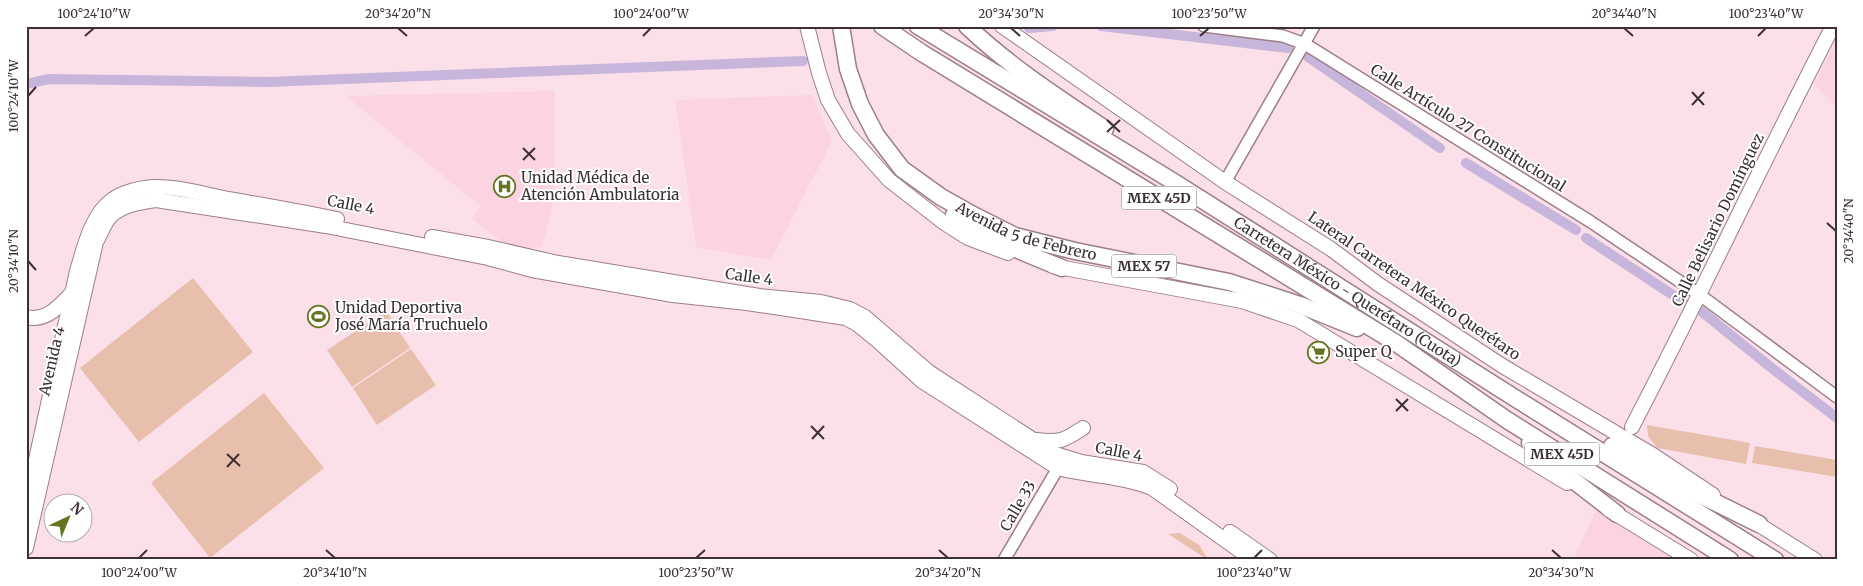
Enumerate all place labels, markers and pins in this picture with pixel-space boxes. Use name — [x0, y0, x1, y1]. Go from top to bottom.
place label: Unidad Médica de Atención Ambulatoria — [520, 168, 679, 204]
hospital icon: Unidad Médica de Atención Ambulatoria — [493, 175, 517, 199]
place label: Unidad Deportiva José María Truchuelo — [334, 298, 488, 334]
sports icon: Unidad Deportiva José María Truchuelo — [307, 305, 331, 329]
supermarket icon: Super Q — [1307, 340, 1331, 364]
place label: Super Q — [1335, 342, 1393, 361]

